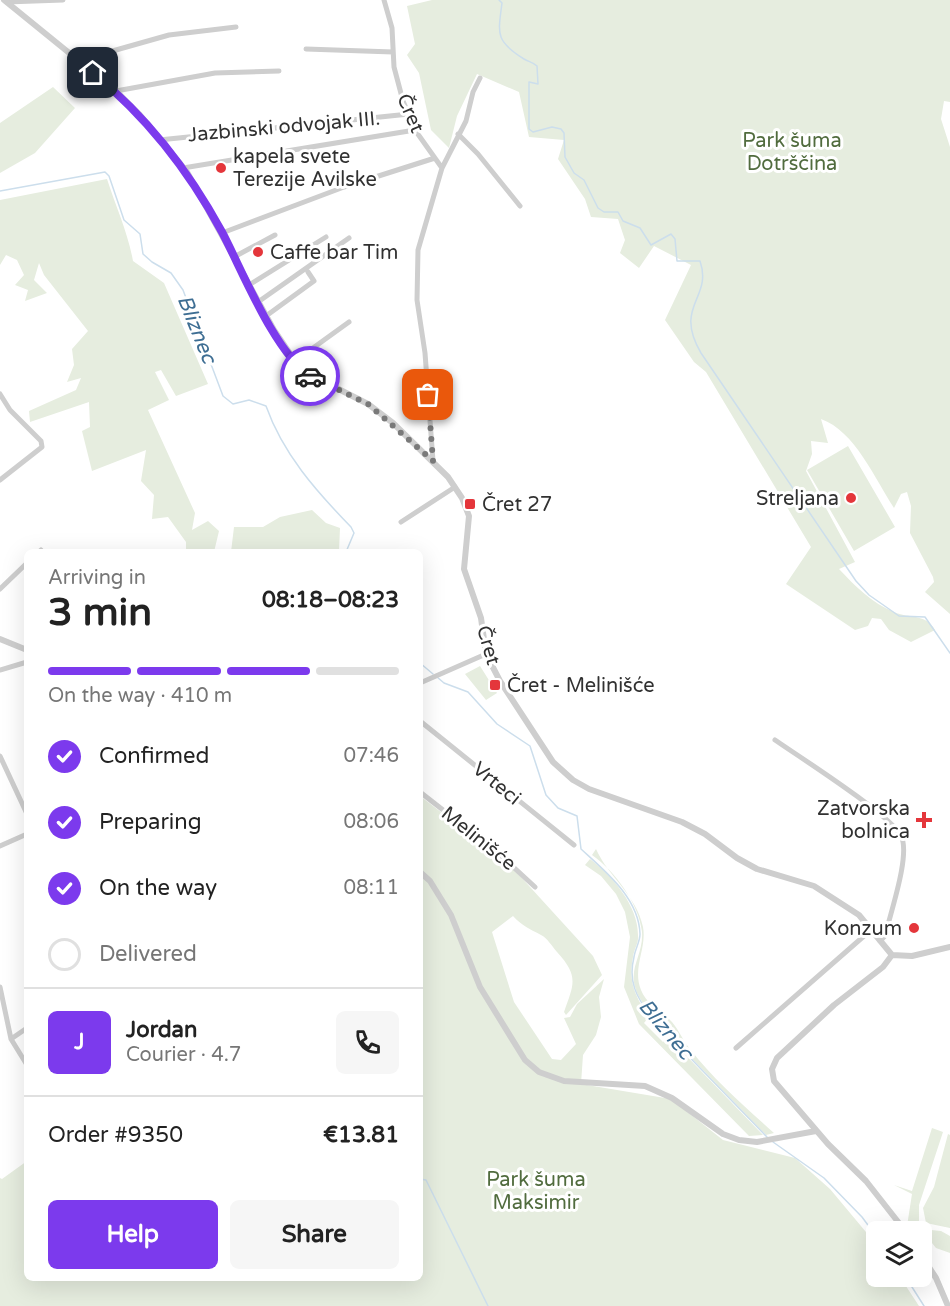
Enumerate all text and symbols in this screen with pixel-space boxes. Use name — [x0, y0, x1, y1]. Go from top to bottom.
pin — [67, 47, 118, 98]
icon: home — [76, 56, 109, 89]
street label: Čret — [391, 90, 430, 137]
street label: Jazbinski odvojak III. — [187, 107, 381, 147]
park label: Park šuma Dotrščina — [742, 129, 842, 176]
place label: kapela svete Terezije Avilske — [233, 145, 377, 192]
marker: kapela svete Terezije Avilske — [214, 161, 228, 175]
place label: Caffe bar Tim — [270, 241, 398, 265]
marker: Caffe bar Tim — [251, 245, 265, 259]
water label: Bliznec — [172, 291, 222, 369]
courier — [280, 346, 340, 406]
icon: car — [294, 360, 327, 393]
pin — [402, 369, 453, 420]
icon: bag — [411, 378, 444, 411]
place label: Streljana — [756, 487, 839, 511]
marker: Streljana — [844, 491, 858, 505]
place label: Čret 27 — [482, 492, 552, 517]
marker: Čret 27 — [463, 497, 477, 511]
text: Arriving in — [48, 566, 146, 590]
text: 08:18–08:23 — [262, 587, 399, 613]
text: 3 min — [48, 589, 152, 636]
street label: Čret — [471, 622, 506, 668]
place label: Čret - Melinišće — [507, 673, 655, 698]
marker: Čret - Melinišće — [488, 678, 502, 692]
text: On the way · 410 m — [48, 684, 232, 708]
icon: check — [48, 740, 81, 773]
text: Confirmed — [99, 743, 209, 769]
text: 07:46 — [344, 744, 399, 768]
street label: Vrteci — [467, 757, 525, 810]
place label: Zatvorska bolnica — [817, 797, 910, 844]
street label: Melinišće — [436, 801, 520, 876]
icon: check — [48, 806, 81, 839]
text: Preparing — [99, 809, 202, 835]
text: 08:06 — [344, 810, 399, 834]
marker: Zatvorska bolnica — [915, 811, 933, 829]
icon: check — [48, 872, 81, 905]
text: On the way — [99, 875, 217, 901]
text: 08:11 — [344, 876, 399, 900]
place label: Konzum — [824, 917, 902, 941]
marker: Konzum — [907, 921, 921, 935]
text: Delivered — [99, 941, 197, 967]
water label: Bliznec — [633, 994, 699, 1066]
button: phone — [336, 1011, 399, 1074]
text: Jordan — [126, 1017, 197, 1043]
text: J — [74, 1029, 85, 1055]
text: Courier · 4.7 — [126, 1043, 241, 1067]
text: Order #9350 — [48, 1122, 183, 1148]
text: €13.81 — [323, 1122, 399, 1148]
park label: Park šuma Maksimir — [486, 1168, 586, 1215]
button: Help — [48, 1200, 218, 1269]
button: Share — [230, 1200, 399, 1269]
map controls — [866, 1221, 932, 1287]
button: layers — [866, 1221, 932, 1287]

